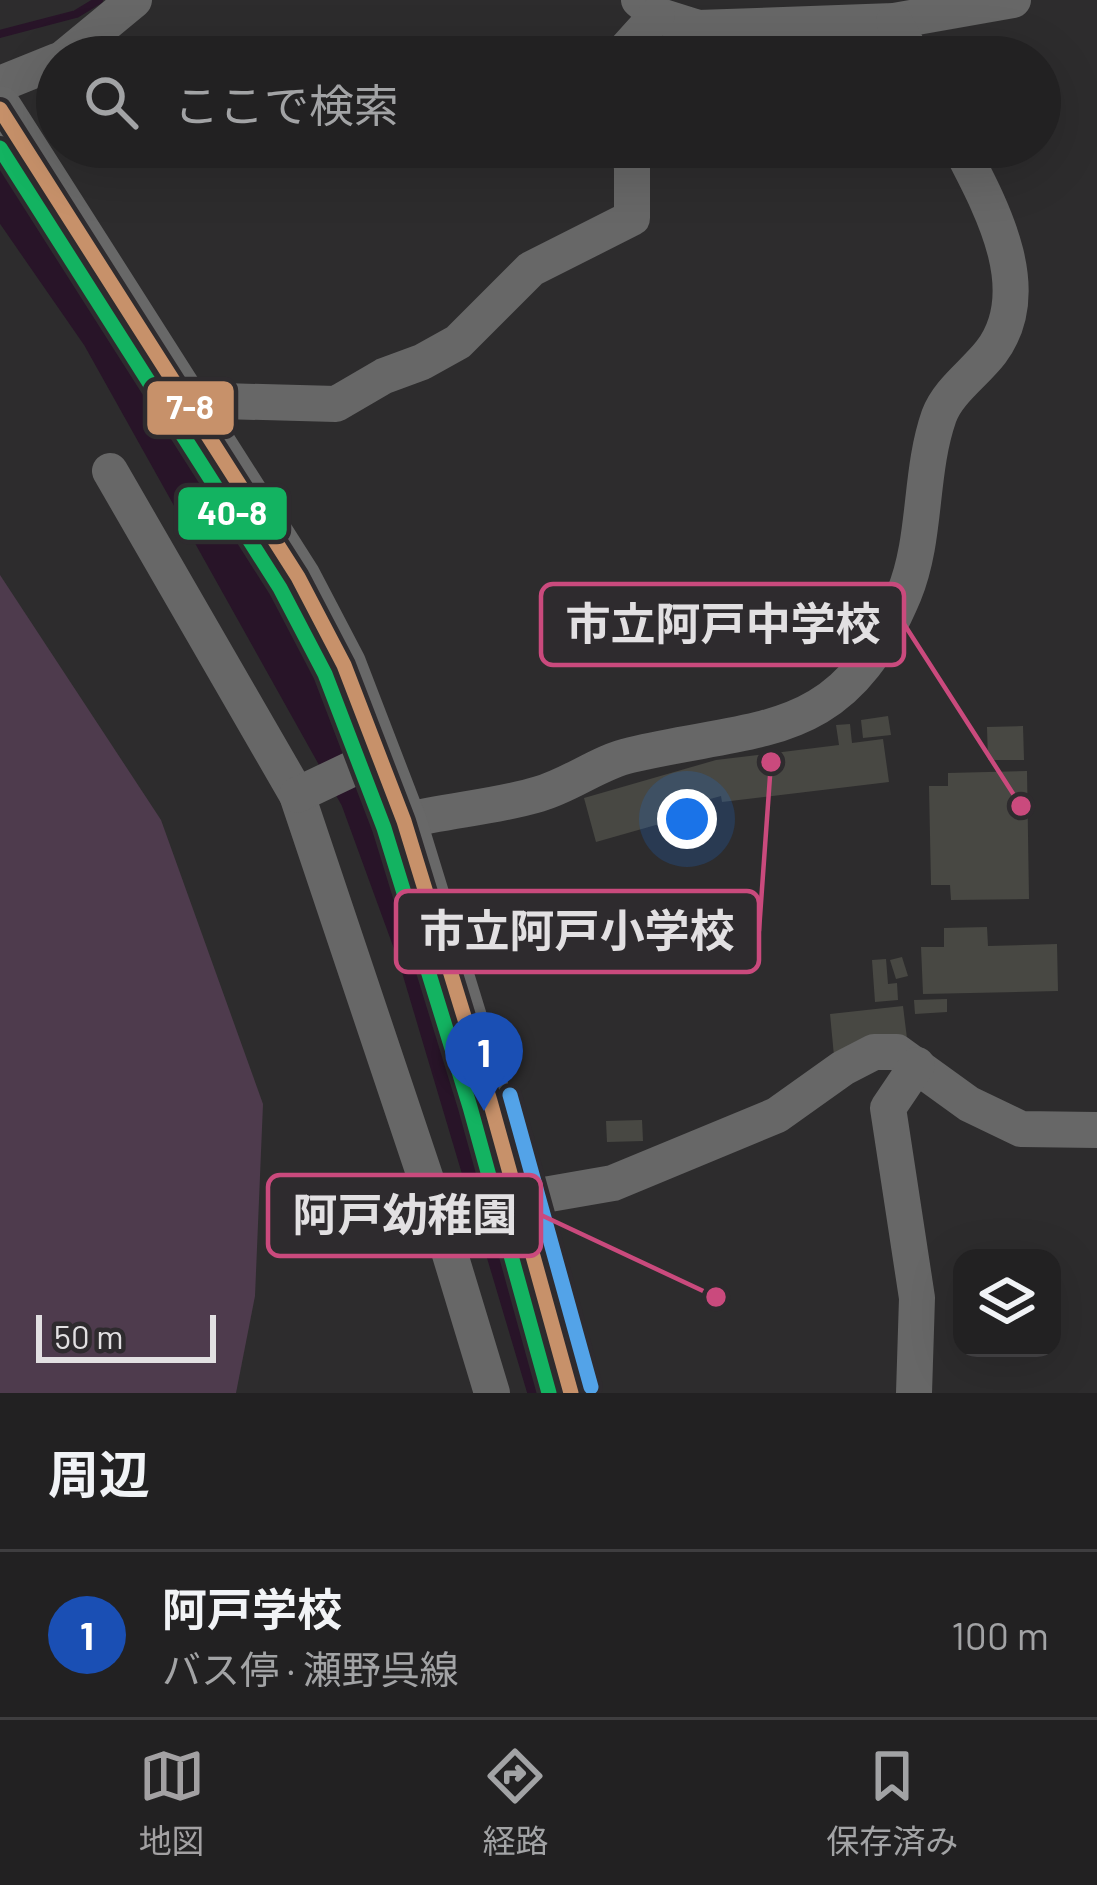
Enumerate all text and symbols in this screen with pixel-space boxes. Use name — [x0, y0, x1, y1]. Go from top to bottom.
search box — [36, 36, 1061, 168]
icon: search — [78, 69, 144, 135]
text: ここで検索 — [174, 77, 399, 131]
line badge: 7-8 — [145, 379, 236, 437]
text: 7-8 — [166, 386, 214, 426]
line badge: 40-8 — [176, 485, 289, 542]
text: 40-8 — [197, 492, 267, 532]
callout: 市立阿戸中学校 — [541, 584, 904, 665]
text: 市立阿戸中学校 — [565, 595, 881, 649]
your location — [657, 789, 717, 849]
callout: 市立阿戸小学校 — [396, 891, 759, 972]
text: 市立阿戸小学校 — [419, 902, 735, 956]
pin: 1 — [445, 1012, 523, 1111]
callout: 阿戸幼稚園 — [268, 1175, 541, 1256]
text: 阿戸幼稚園 — [292, 1186, 518, 1240]
map controls — [953, 1249, 1061, 1357]
button: layers — [953, 1249, 1061, 1357]
scale bar — [36, 1309, 216, 1362]
text: 50 m — [54, 1316, 124, 1356]
text: 周辺 — [48, 1442, 150, 1503]
text: 阿戸学校 — [162, 1581, 342, 1635]
text: 1 — [80, 1611, 94, 1658]
text: 100 m — [951, 1611, 1049, 1658]
text: バス停 · 瀬野呉線 — [162, 1645, 459, 1692]
tab: 地図 — [139, 1743, 205, 1863]
tab: 経路 — [482, 1743, 548, 1863]
tab: 保存済み — [826, 1743, 958, 1863]

